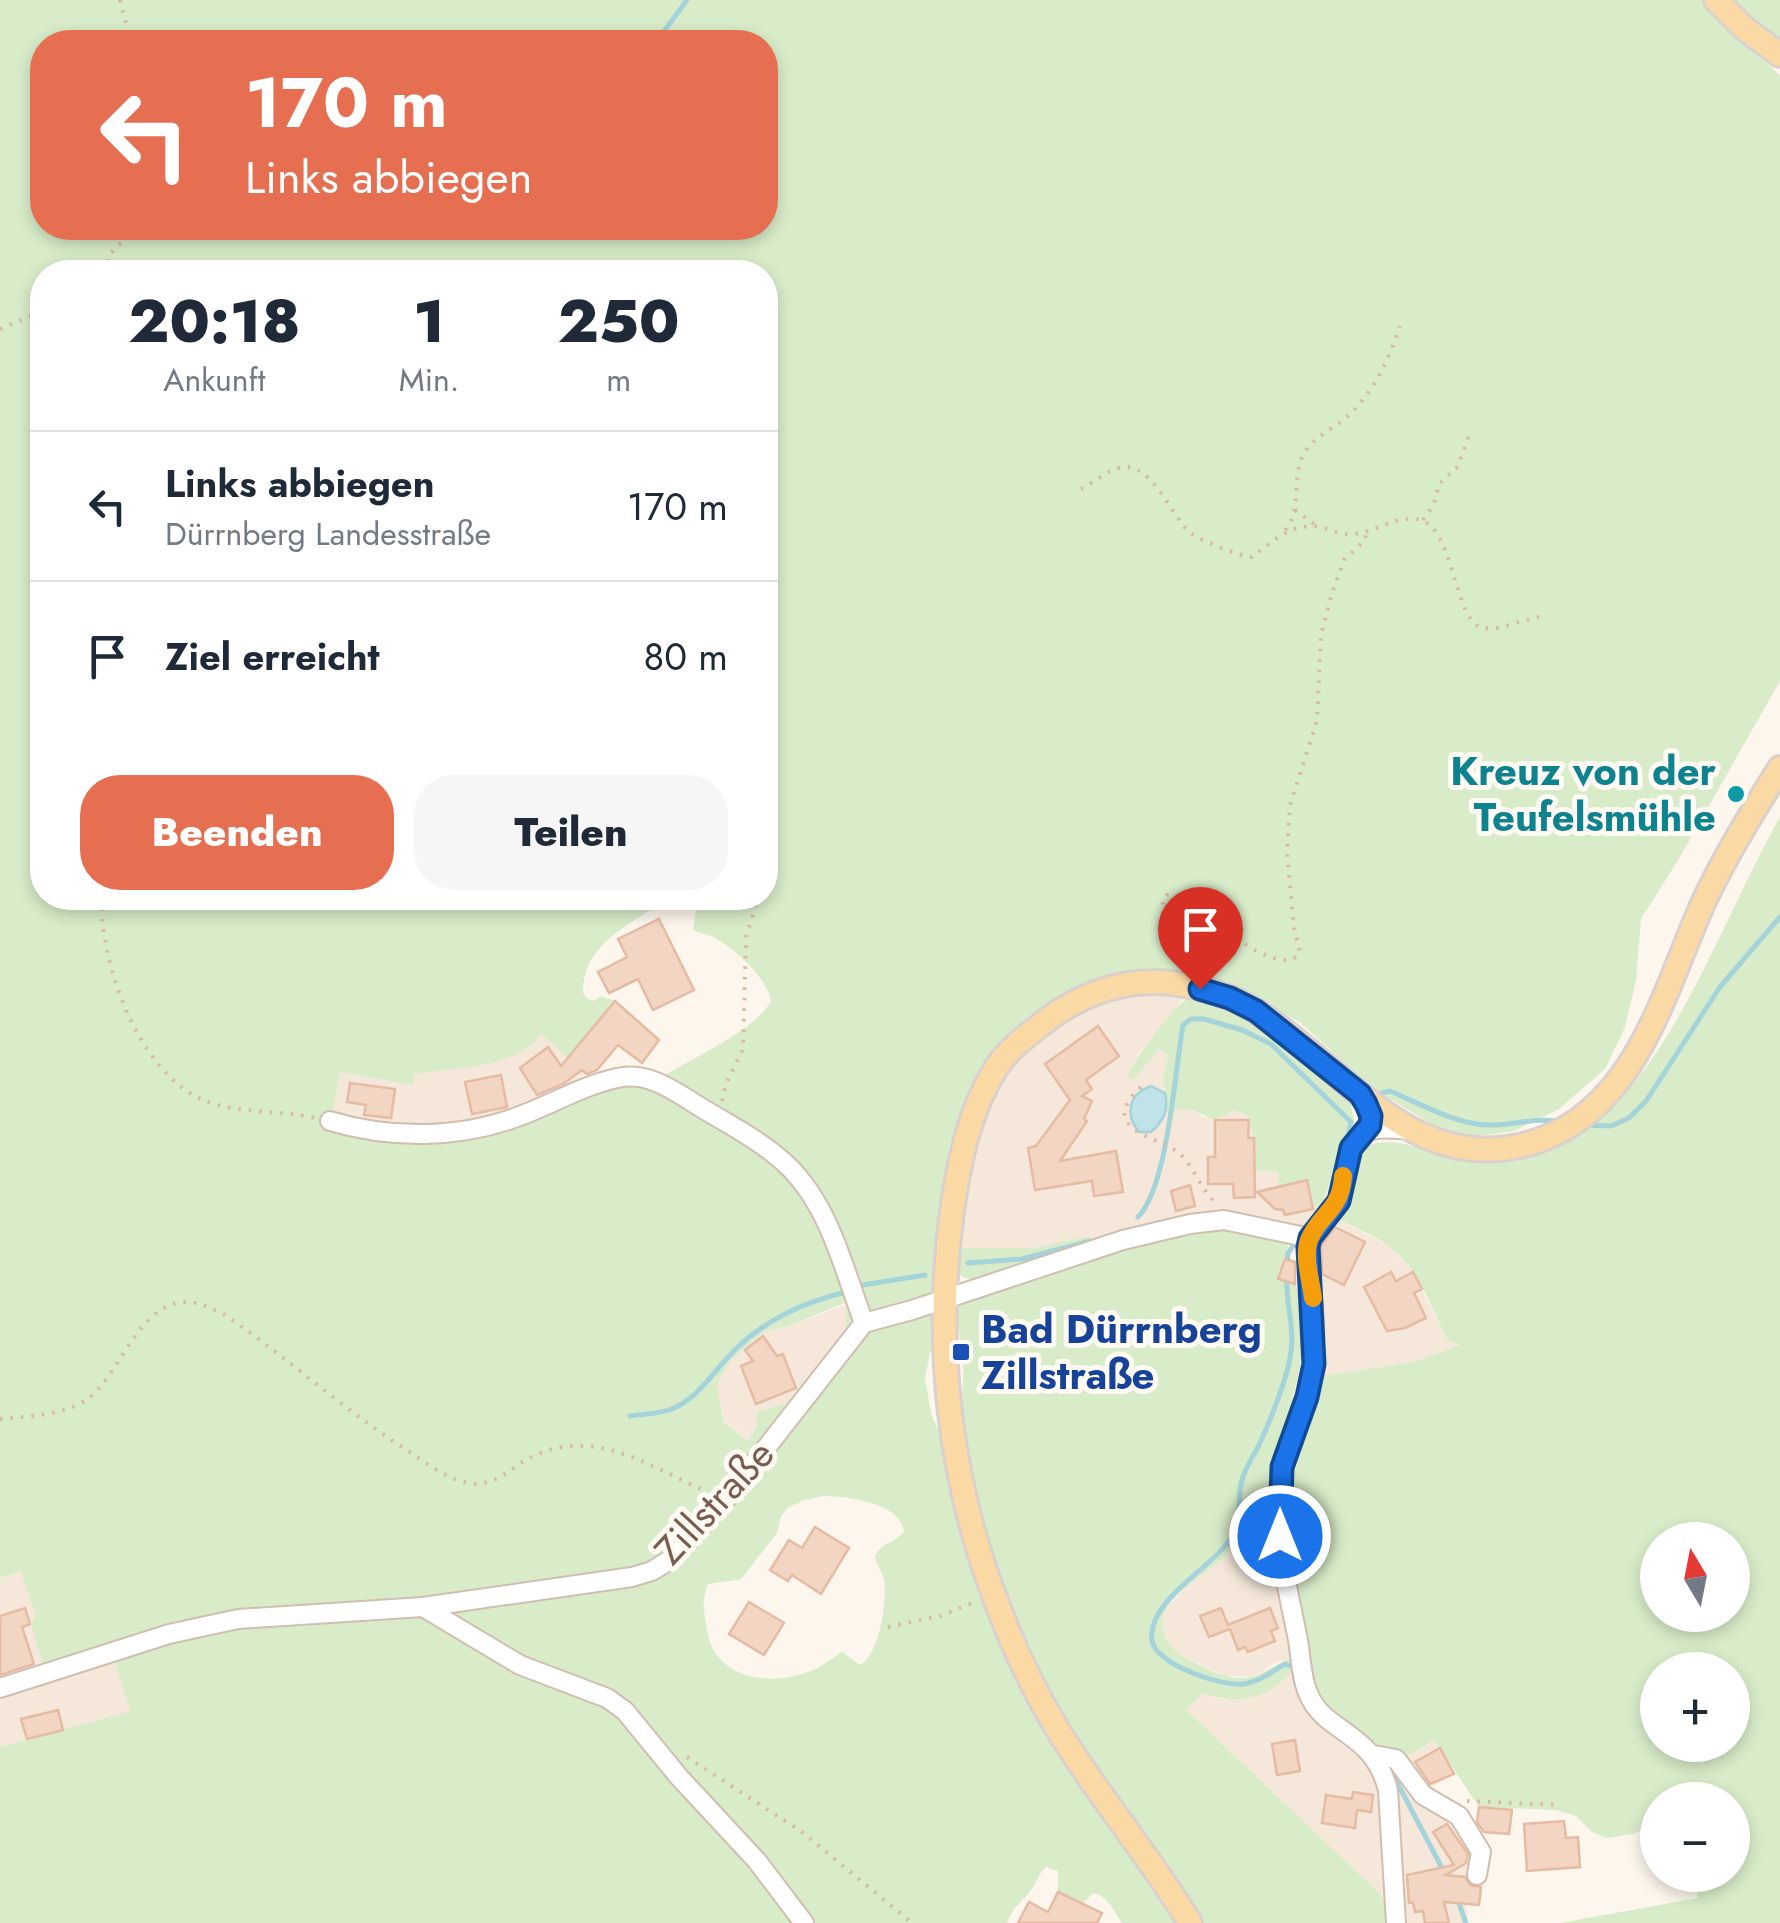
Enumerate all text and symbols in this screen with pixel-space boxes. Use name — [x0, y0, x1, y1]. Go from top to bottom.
text: 170 m — [245, 52, 448, 153]
icon: left — [80, 70, 210, 200]
text: Links abbiegen — [245, 145, 532, 210]
text: 20:18 — [128, 278, 301, 365]
text: 1 — [413, 278, 445, 365]
text: 250 — [558, 278, 680, 365]
text: Ankunft — [163, 357, 265, 403]
text: Min. — [399, 357, 459, 403]
text: m — [606, 357, 631, 403]
text: Links abbiegen — [165, 456, 435, 511]
icon: left — [80, 479, 135, 534]
text: 170 m — [627, 479, 728, 534]
text: Dürrnberg Landesstraße — [165, 511, 491, 557]
icon: arrive — [80, 629, 135, 684]
text: Ziel erreicht — [165, 629, 380, 684]
text: 80 m — [643, 629, 728, 684]
place label: Kreuz von der Teufelsmühle — [1450, 742, 1717, 846]
button: Beenden — [80, 775, 394, 890]
button: Teilen — [414, 775, 728, 890]
marker: Kreuz von der Teufelsmühle — [1725, 783, 1747, 805]
pin — [1158, 887, 1243, 990]
icon: arrive — [1173, 902, 1228, 957]
place label: Bad Dürrnberg Zillstraße — [981, 1300, 1262, 1404]
marker: Bad Dürrnberg Zillstraße — [950, 1341, 972, 1363]
street label: Zillstraße — [641, 1426, 787, 1578]
position arrow — [1228, 1484, 1332, 1588]
north arrow — [1640, 1522, 1750, 1632]
map controls — [1640, 1522, 1750, 1892]
button: + — [1640, 1652, 1750, 1762]
button: − — [1640, 1782, 1750, 1892]

